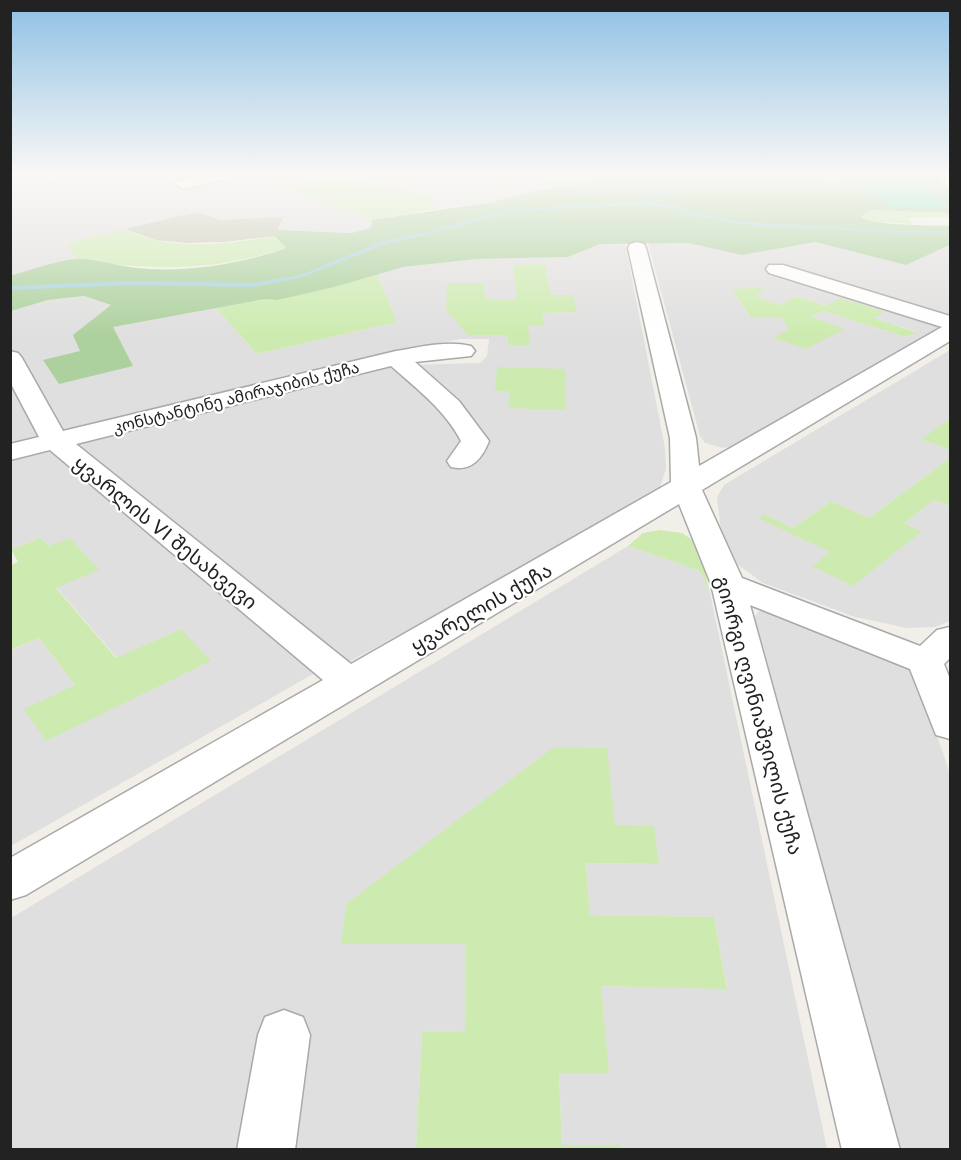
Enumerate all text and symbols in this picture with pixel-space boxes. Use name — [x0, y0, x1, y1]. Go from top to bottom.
street label: კონსტანტინე ამირაჯიბის ქუჩა — [111, 357, 361, 437]
street label: ყვარლის VI შესახვევი — [68, 450, 263, 615]
street label: ყვარელის ქუჩა — [406, 557, 557, 659]
street label: გიორგი ღვინიაშვილის ქუჩა — [709, 573, 809, 858]

